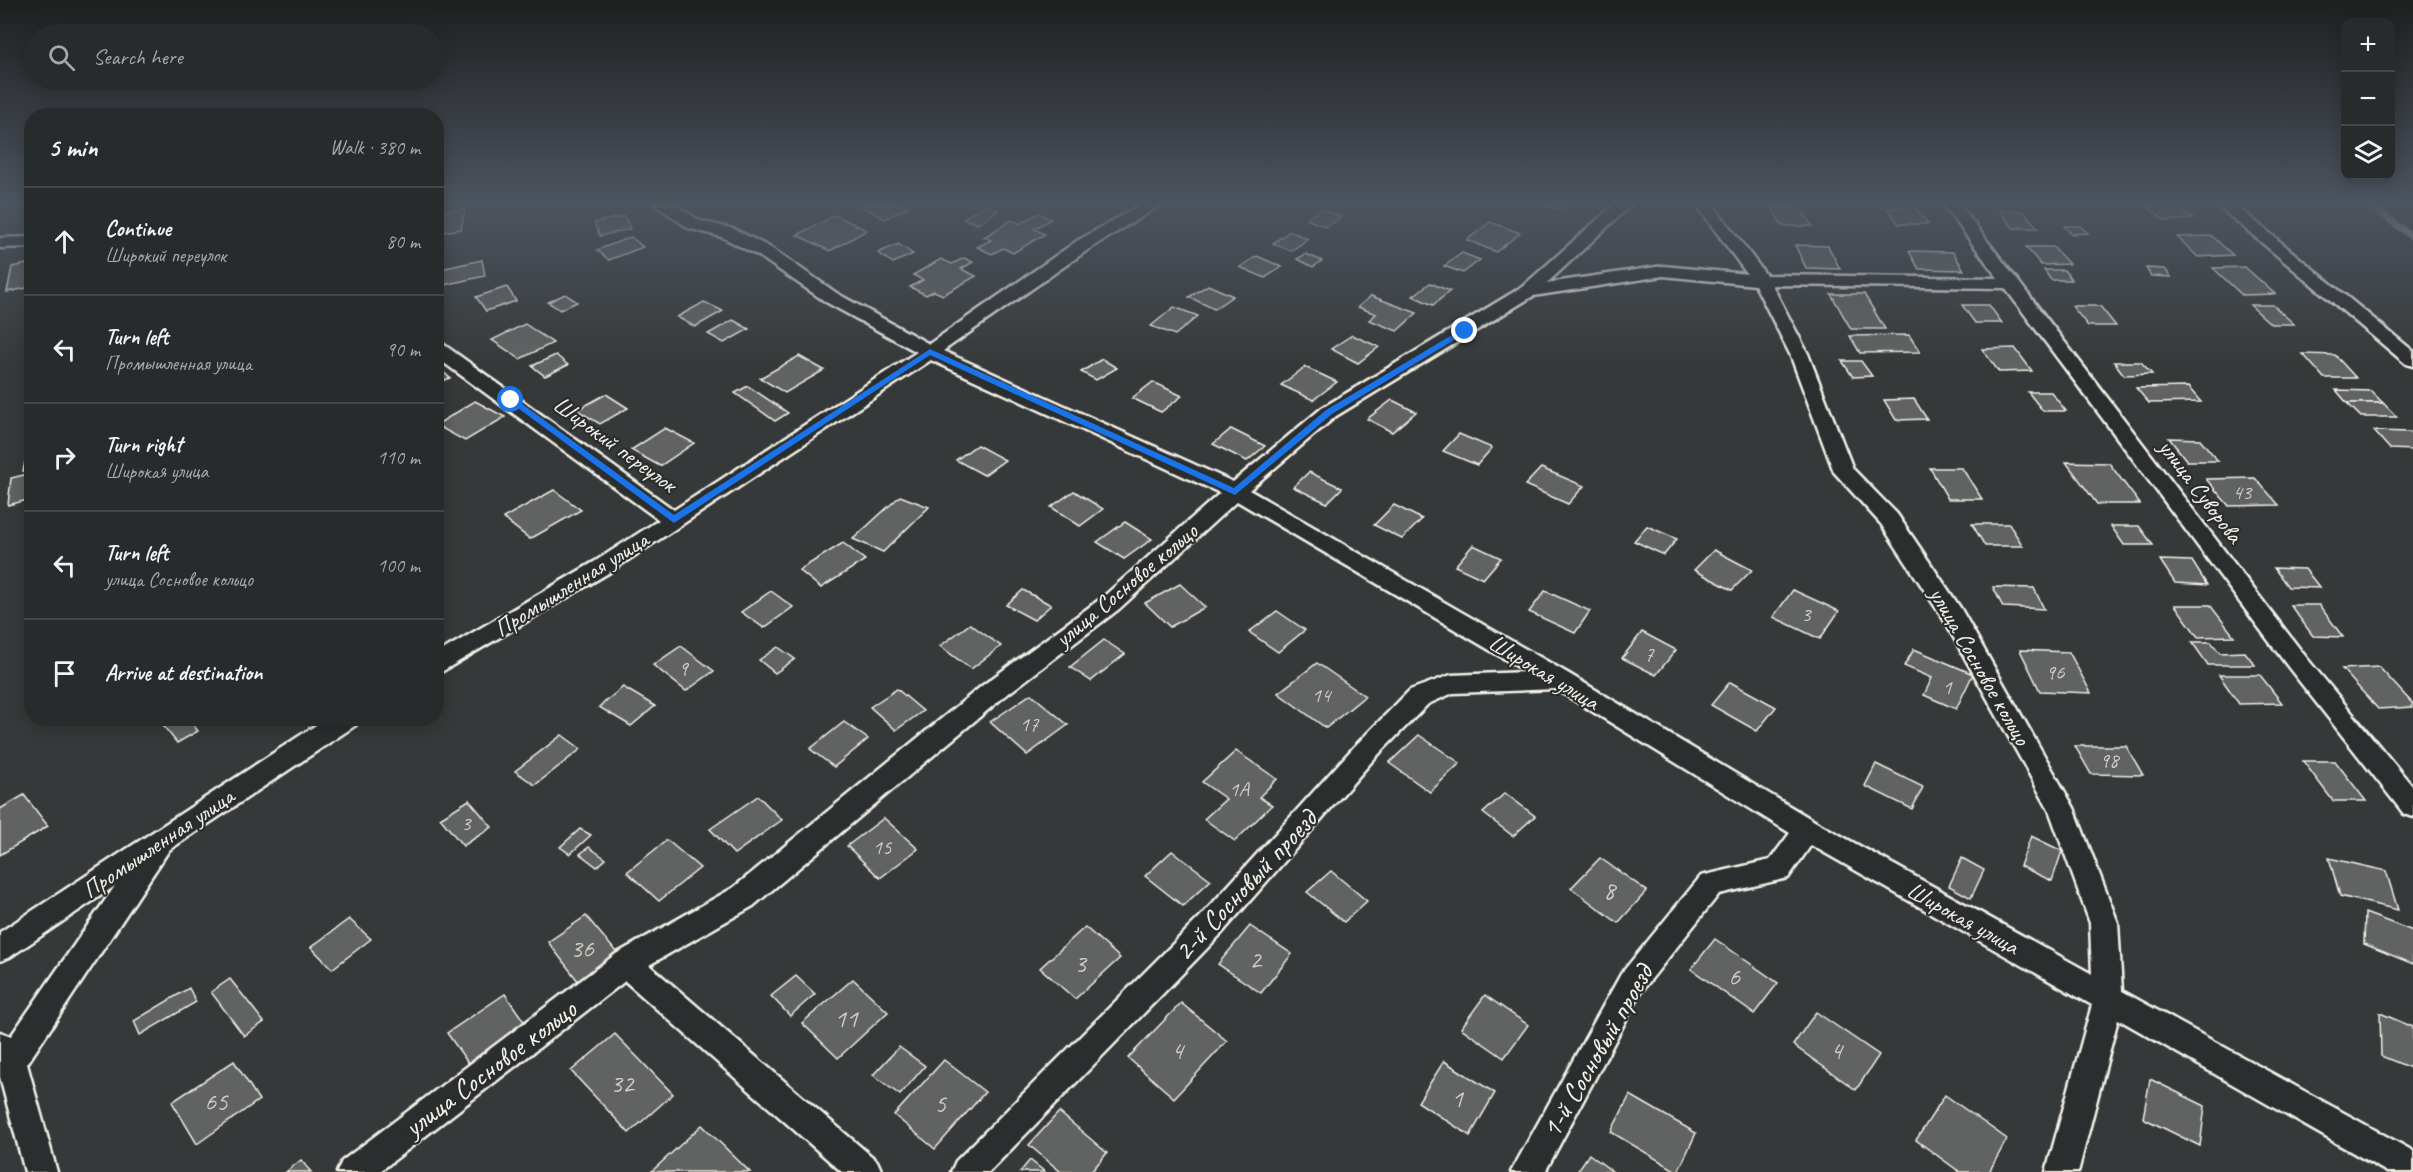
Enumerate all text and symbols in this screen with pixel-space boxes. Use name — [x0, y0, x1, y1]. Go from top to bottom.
map controls — [2341, 18, 2395, 180]
button: + — [2341, 18, 2395, 72]
search box — [24, 24, 444, 90]
icon: search — [45, 41, 78, 74]
text: Search here — [93, 43, 183, 71]
button: − — [2341, 72, 2395, 126]
button: layers — [2341, 126, 2395, 180]
text: 5 min — [48, 131, 97, 164]
text: Walk · 380 m — [330, 135, 420, 160]
text: Continue — [105, 215, 171, 243]
icon: ahead — [48, 225, 81, 258]
text: 80 m — [386, 229, 420, 254]
text: Широкий переулок — [105, 243, 226, 268]
route end — [1451, 317, 1477, 343]
text: Turn left — [105, 323, 169, 351]
icon: left — [48, 333, 81, 366]
text: 90 m — [386, 337, 420, 362]
text: Промышленная улица — [105, 351, 252, 376]
route start — [497, 386, 523, 412]
street label: Широкий переулок — [547, 389, 684, 500]
text: Turn right — [105, 431, 182, 459]
street label: улица Суворова — [2151, 431, 2251, 550]
icon: right — [48, 441, 81, 474]
text: 110 m — [377, 445, 420, 470]
text: Широкая улица — [105, 459, 208, 484]
house number: 43 — [2233, 479, 2253, 505]
street label: улица Сосновое кольцо — [1047, 515, 1205, 655]
street label: Промышленная улица — [488, 523, 656, 643]
text: Turn left — [105, 539, 169, 567]
icon: left — [48, 549, 81, 582]
text: 100 m — [377, 553, 420, 578]
text: улица Сосновое кольцо — [105, 567, 253, 592]
street label: улица Сосновое кольцо — [1922, 580, 2038, 752]
house number: 3 — [1801, 601, 1812, 627]
street label: Широкая улица — [1483, 627, 1606, 718]
house number: 7 — [1644, 641, 1655, 667]
house number: 9 — [678, 655, 689, 681]
icon: arrive — [48, 657, 81, 690]
text: Arrive at destination — [105, 659, 262, 687]
house number: 96 — [2046, 659, 2065, 685]
house number: 1 — [1942, 674, 1953, 700]
house number: 14 — [1312, 682, 1333, 708]
house number: 17 — [1020, 711, 1040, 737]
house number: 98 — [2100, 747, 2121, 773]
house number: 1А — [1229, 776, 1250, 802]
street label: Промышленная улица — [76, 780, 241, 905]
street label: 2-й Сосновый проезд — [1167, 803, 1323, 967]
house number: 3 — [461, 810, 472, 836]
house number: 15 — [873, 834, 893, 860]
house number: 8 — [1603, 874, 1617, 907]
street label: Широкая улица — [1902, 875, 2026, 962]
house number: 36 — [570, 932, 595, 965]
house number: 2 — [1249, 943, 1261, 975]
house number: 3 — [1074, 947, 1088, 980]
street label: 1-й Сосновый проезд — [1533, 956, 1662, 1144]
house number: 6 — [1728, 960, 1741, 993]
street label: улица Сосновое кольцо — [395, 990, 585, 1146]
house number: 11 — [834, 1002, 859, 1035]
house number: 4 — [1171, 1034, 1185, 1067]
house number: 4 — [1830, 1034, 1844, 1067]
house number: 32 — [610, 1067, 636, 1100]
house number: 1 — [1451, 1082, 1464, 1115]
house number: 65 — [204, 1085, 229, 1118]
house number: 5 — [934, 1087, 947, 1120]

